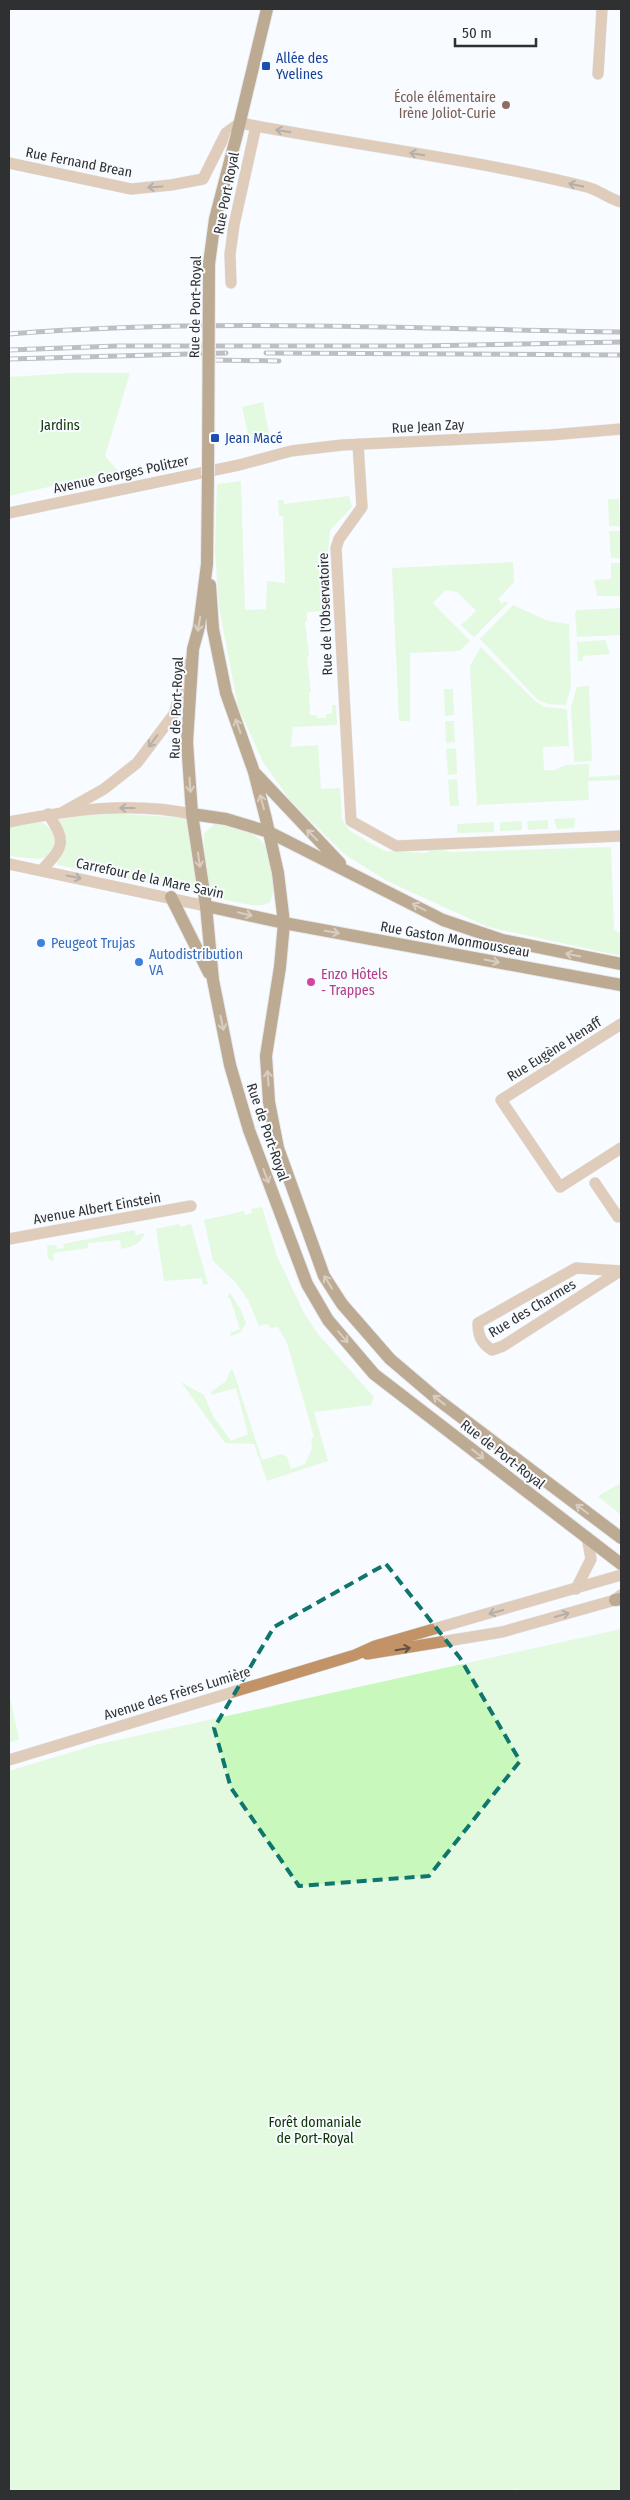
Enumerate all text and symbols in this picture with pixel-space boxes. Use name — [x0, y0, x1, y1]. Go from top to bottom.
scale bar — [455, 15, 536, 47]
text: 50 m — [462, 24, 492, 42]
place label: Allée des Yvelines — [276, 50, 328, 83]
marker: Allée des Yvelines — [260, 60, 272, 72]
place label: École élémentaire Irène Joliot-Curie — [394, 88, 496, 122]
marker: École élémentaire Irène Joliot-Curie — [500, 99, 512, 111]
one-way arrow — [276, 125, 292, 135]
street label: Rue Fernand Brean — [24, 144, 134, 181]
one-way arrow — [409, 148, 425, 158]
street label: Rue Port Royal — [210, 150, 243, 236]
one-way arrow — [569, 180, 585, 189]
one-way arrow — [147, 182, 163, 191]
street label: Rue de Port-Royal — [186, 255, 205, 358]
street label: Rue Jean Zay — [391, 416, 465, 437]
park label: Jardins — [40, 417, 80, 434]
place label: Jean Macé — [225, 430, 283, 447]
marker: Jean Macé — [209, 432, 221, 444]
street label: Avenue Georges Politzer — [52, 452, 191, 497]
street label: Rue de l'Observatoire — [315, 552, 336, 676]
one-way arrow — [193, 616, 203, 632]
street label: Rue de Port-Royal — [166, 656, 187, 759]
one-way arrow — [233, 719, 242, 734]
one-way arrow — [148, 734, 159, 747]
one-way arrow — [186, 777, 195, 793]
one-way arrow — [257, 794, 266, 810]
one-way arrow — [119, 803, 135, 813]
one-way arrow — [306, 829, 319, 841]
one-way arrow — [194, 852, 204, 868]
street label: Carrefour de la Mare Savin — [74, 854, 225, 902]
one-way arrow — [65, 872, 81, 882]
one-way arrow — [412, 902, 427, 911]
one-way arrow — [237, 910, 253, 920]
street label: Rue Gaston Monmousseau — [379, 918, 531, 961]
one-way arrow — [324, 927, 340, 937]
place label: Peugeot Trujas — [51, 935, 135, 952]
marker: Peugeot Trujas — [35, 937, 47, 949]
place label: Autodistribution VA — [149, 946, 243, 979]
one-way arrow — [566, 949, 582, 959]
marker: Autodistribution VA — [133, 956, 145, 968]
one-way arrow — [483, 957, 499, 966]
place label: Enzo Hôtels - Trappes — [321, 966, 388, 999]
marker: Enzo Hôtels - Trappes — [305, 976, 317, 988]
street label: Rue Eugène Henaff — [504, 1013, 606, 1085]
one-way arrow — [217, 1014, 227, 1030]
one-way arrow — [263, 1070, 272, 1086]
street label: Rue de Port-Royal — [243, 1081, 292, 1184]
one-way arrow — [262, 1167, 271, 1183]
street label: Avenue Albert Einstein — [32, 1189, 162, 1228]
one-way arrow — [323, 1276, 333, 1290]
street label: Rue des Charmes — [486, 1276, 579, 1341]
one-way arrow — [337, 1330, 348, 1343]
one-way arrow — [433, 1395, 446, 1406]
street label: Rue de Port-Royal — [457, 1416, 549, 1493]
one-way arrow — [472, 1449, 485, 1460]
one-way arrow — [575, 1504, 589, 1514]
one-way arrow — [488, 1608, 504, 1617]
one-way arrow — [553, 1610, 569, 1619]
one-way arrow — [395, 1643, 411, 1653]
street label: Avenue des Frères Lumière — [102, 1663, 253, 1724]
park label: Forêt domaniale de Port-Royal — [269, 2114, 362, 2147]

